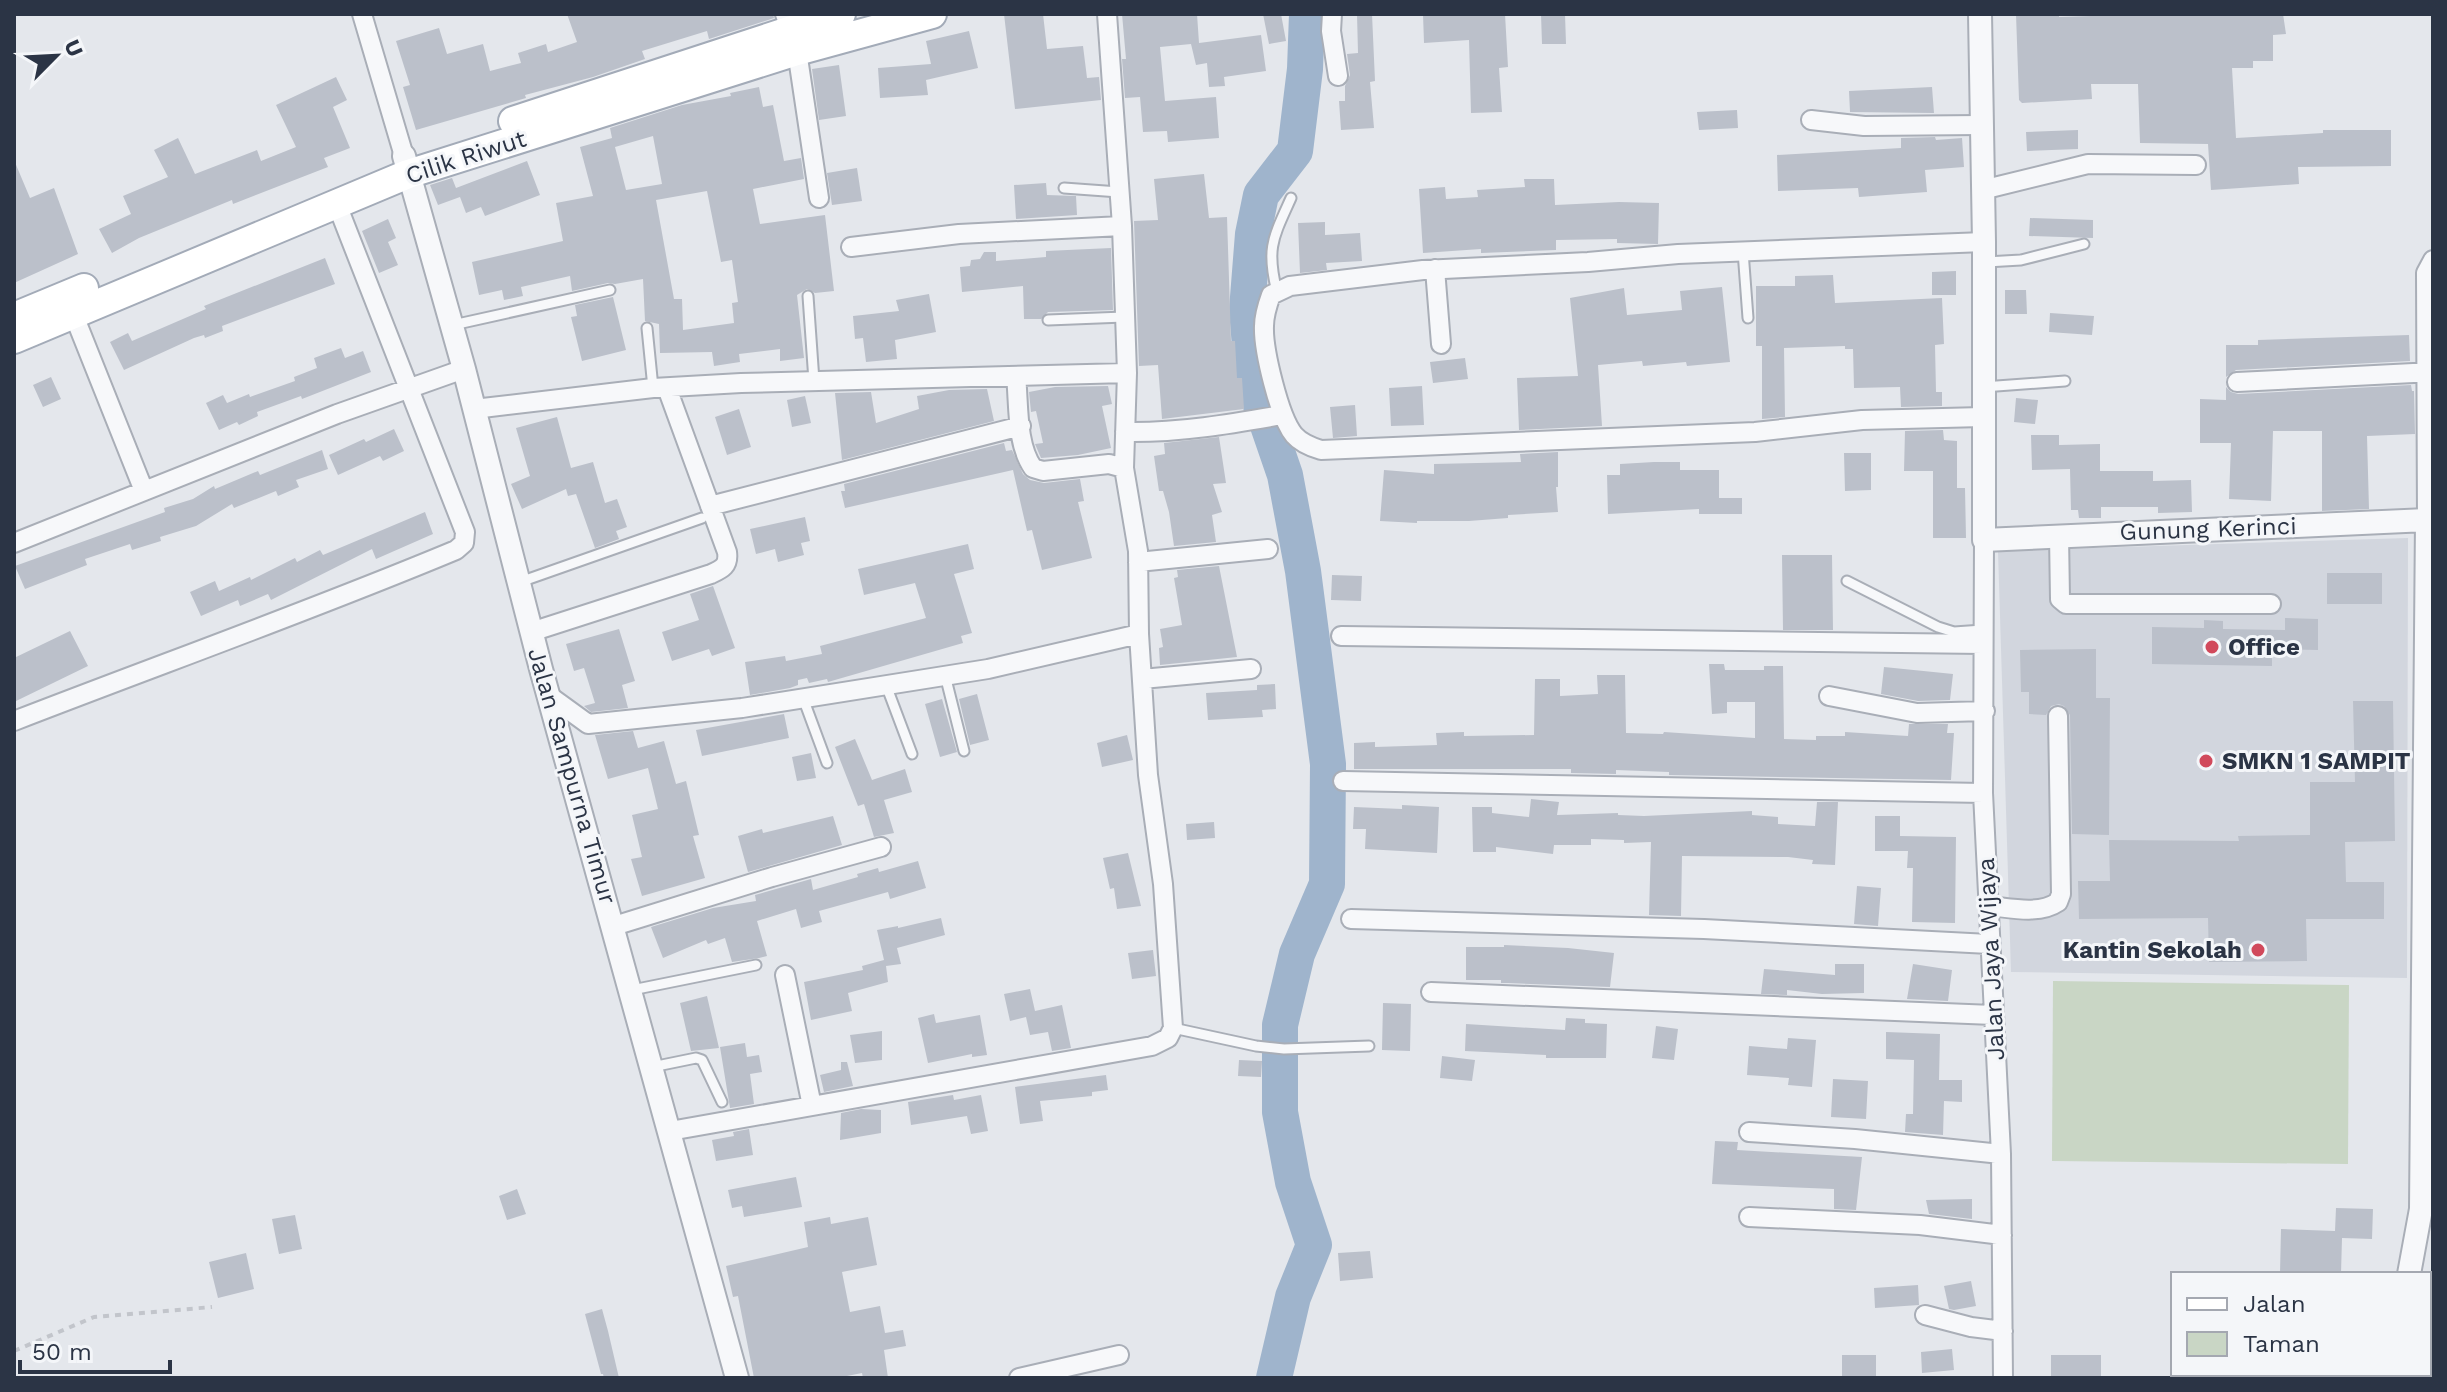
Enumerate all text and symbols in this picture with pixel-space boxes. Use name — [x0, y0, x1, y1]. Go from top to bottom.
north arrow — [16, 16, 96, 96]
text: U — [59, 36, 88, 60]
street label: Cilik Riwut — [402, 124, 530, 190]
street label: Gunung Kerinci — [2119, 512, 2297, 546]
place label: Office — [2228, 633, 2300, 661]
marker: Office — [2203, 638, 2221, 656]
street label: Jalan Sampurna Timur — [522, 645, 622, 908]
place label: SMKN 1 SAMPIT — [2222, 747, 2411, 775]
marker: SMKN 1 SAMPIT — [2197, 752, 2215, 770]
street label: Jalan Jaya Wijaya — [1972, 857, 2010, 1061]
place label: Kantin Sekolah — [2063, 936, 2242, 964]
marker: Kantin Sekolah — [2249, 941, 2267, 959]
legend — [2171, 1272, 2431, 1376]
text: Jalan — [2243, 1290, 2306, 1318]
scale bar — [20, 1324, 170, 1374]
text: Taman — [2243, 1330, 2320, 1358]
text: 50 m — [32, 1338, 92, 1366]

